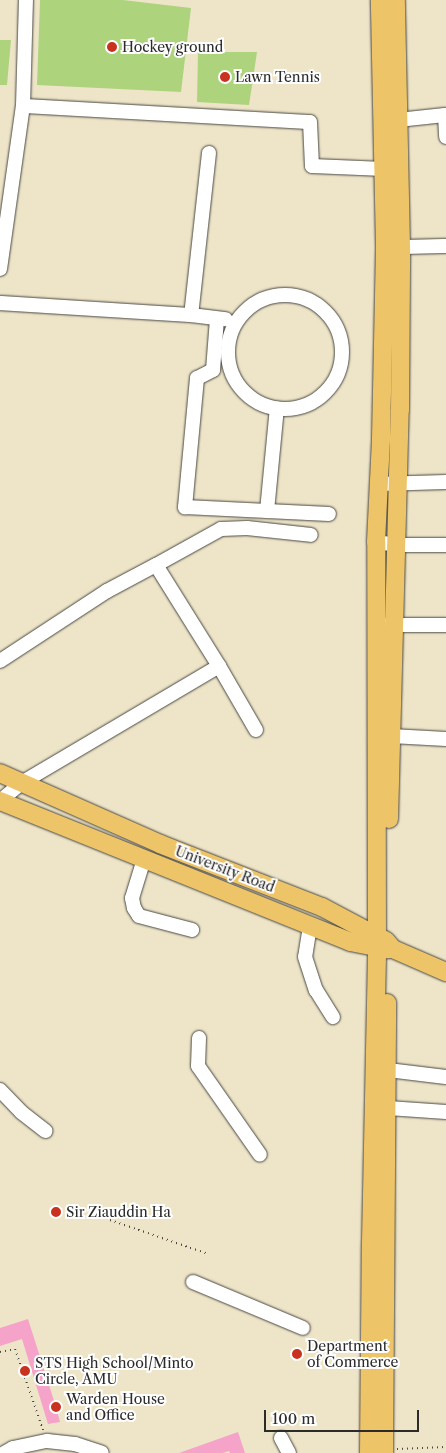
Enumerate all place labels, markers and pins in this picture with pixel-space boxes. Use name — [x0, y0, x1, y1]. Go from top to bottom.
place label: Hockey ground — [122, 39, 224, 55]
marker: Hockey ground — [106, 41, 118, 53]
place label: Lawn Tennis — [235, 69, 320, 85]
marker: Lawn Tennis — [219, 71, 231, 83]
place label: Sir Ziauddin Ha — [66, 1204, 171, 1220]
marker: Sir Ziauddin Ha — [50, 1206, 62, 1218]
place label: Department of Commerce — [307, 1338, 398, 1370]
marker: Department of Commerce — [291, 1348, 303, 1360]
place label: STS High School/Minto Circle, AMU — [35, 1355, 194, 1388]
marker: STS High School/Minto Circle, AMU — [19, 1365, 31, 1377]
place label: Warden House and Office — [66, 1391, 165, 1424]
marker: Warden House and Office — [50, 1401, 62, 1413]

